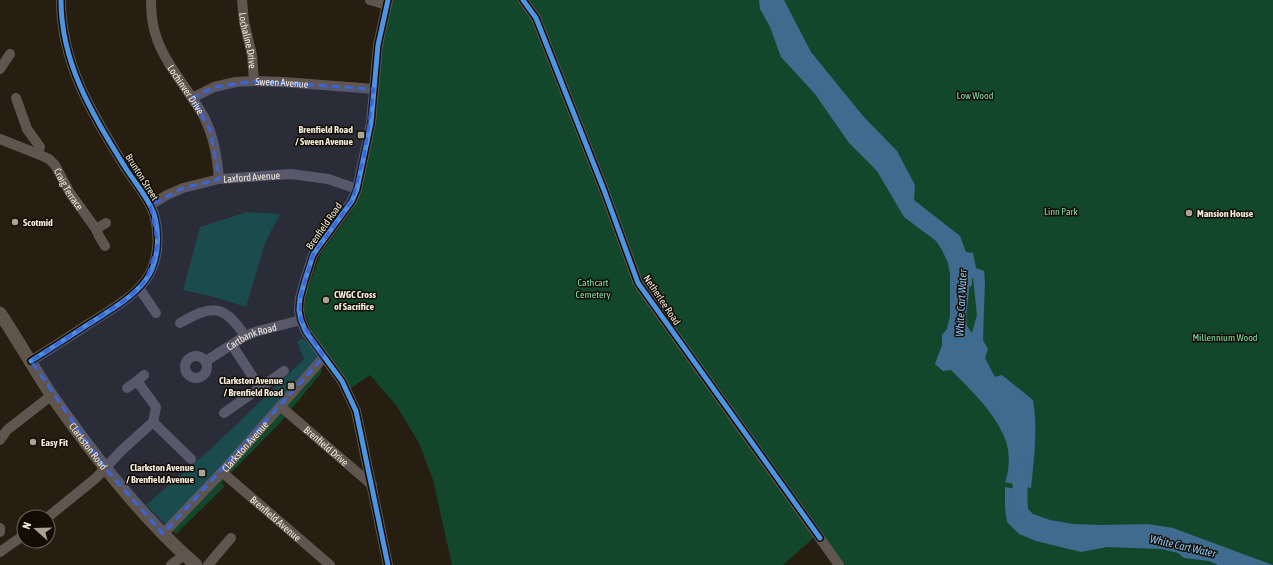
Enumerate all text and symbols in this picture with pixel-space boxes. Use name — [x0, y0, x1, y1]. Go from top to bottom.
street label: Lochaline Drive — [238, 12, 259, 69]
street label: Lochinver Drive — [166, 63, 207, 116]
street label: Sween Avenue — [255, 76, 309, 89]
park label: Low Wood — [957, 90, 994, 101]
place label: Brenfield Road / Sween Avenue — [295, 124, 353, 147]
marker: Brenfield Road / Sween Avenue — [356, 130, 366, 140]
street label: Brunton Street — [123, 152, 161, 202]
street label: Craig Terrace — [52, 166, 86, 212]
street label: Laxford Avenue — [223, 169, 281, 184]
street label: Brenfield Road — [304, 200, 344, 251]
park label: Linn Park — [1044, 206, 1079, 217]
marker: Mansion House — [1184, 208, 1194, 218]
place label: Mansion House — [1197, 208, 1254, 219]
marker: Scotmid — [10, 217, 20, 227]
place label: Scotmid — [23, 217, 53, 228]
water label: White Cart Water — [953, 268, 969, 337]
street label: Netherlee Road — [641, 273, 683, 327]
park label: Cathcart Cemetery — [575, 277, 611, 300]
place label: CWGC Cross of Sacrifice — [334, 289, 376, 312]
marker: CWGC Cross of Sacrifice — [321, 295, 331, 305]
street label: Cartbank Road — [224, 321, 278, 352]
park label: Millennium Wood — [1192, 332, 1258, 343]
place label: Clarkston Avenue / Brenfield Road — [219, 375, 283, 398]
marker: Clarkston Avenue / Brenfield Road — [286, 381, 296, 391]
street label: Clarkston Avenue — [219, 418, 271, 474]
street label: Clarkston Road — [67, 421, 110, 472]
street label: Brenfield Drive — [302, 424, 351, 468]
marker: Easy Fit — [28, 437, 38, 447]
place label: Easy Fit — [41, 437, 68, 448]
place label: Clarkston Avenue / Brenfield Avenue — [126, 462, 194, 485]
marker: Clarkston Avenue / Brenfield Avenue — [197, 468, 207, 478]
street label: Brenfield Avenue — [248, 494, 304, 543]
north arrow — [16, 509, 56, 549]
text: N — [20, 520, 33, 531]
water label: White Cart Water — [1149, 533, 1218, 560]

